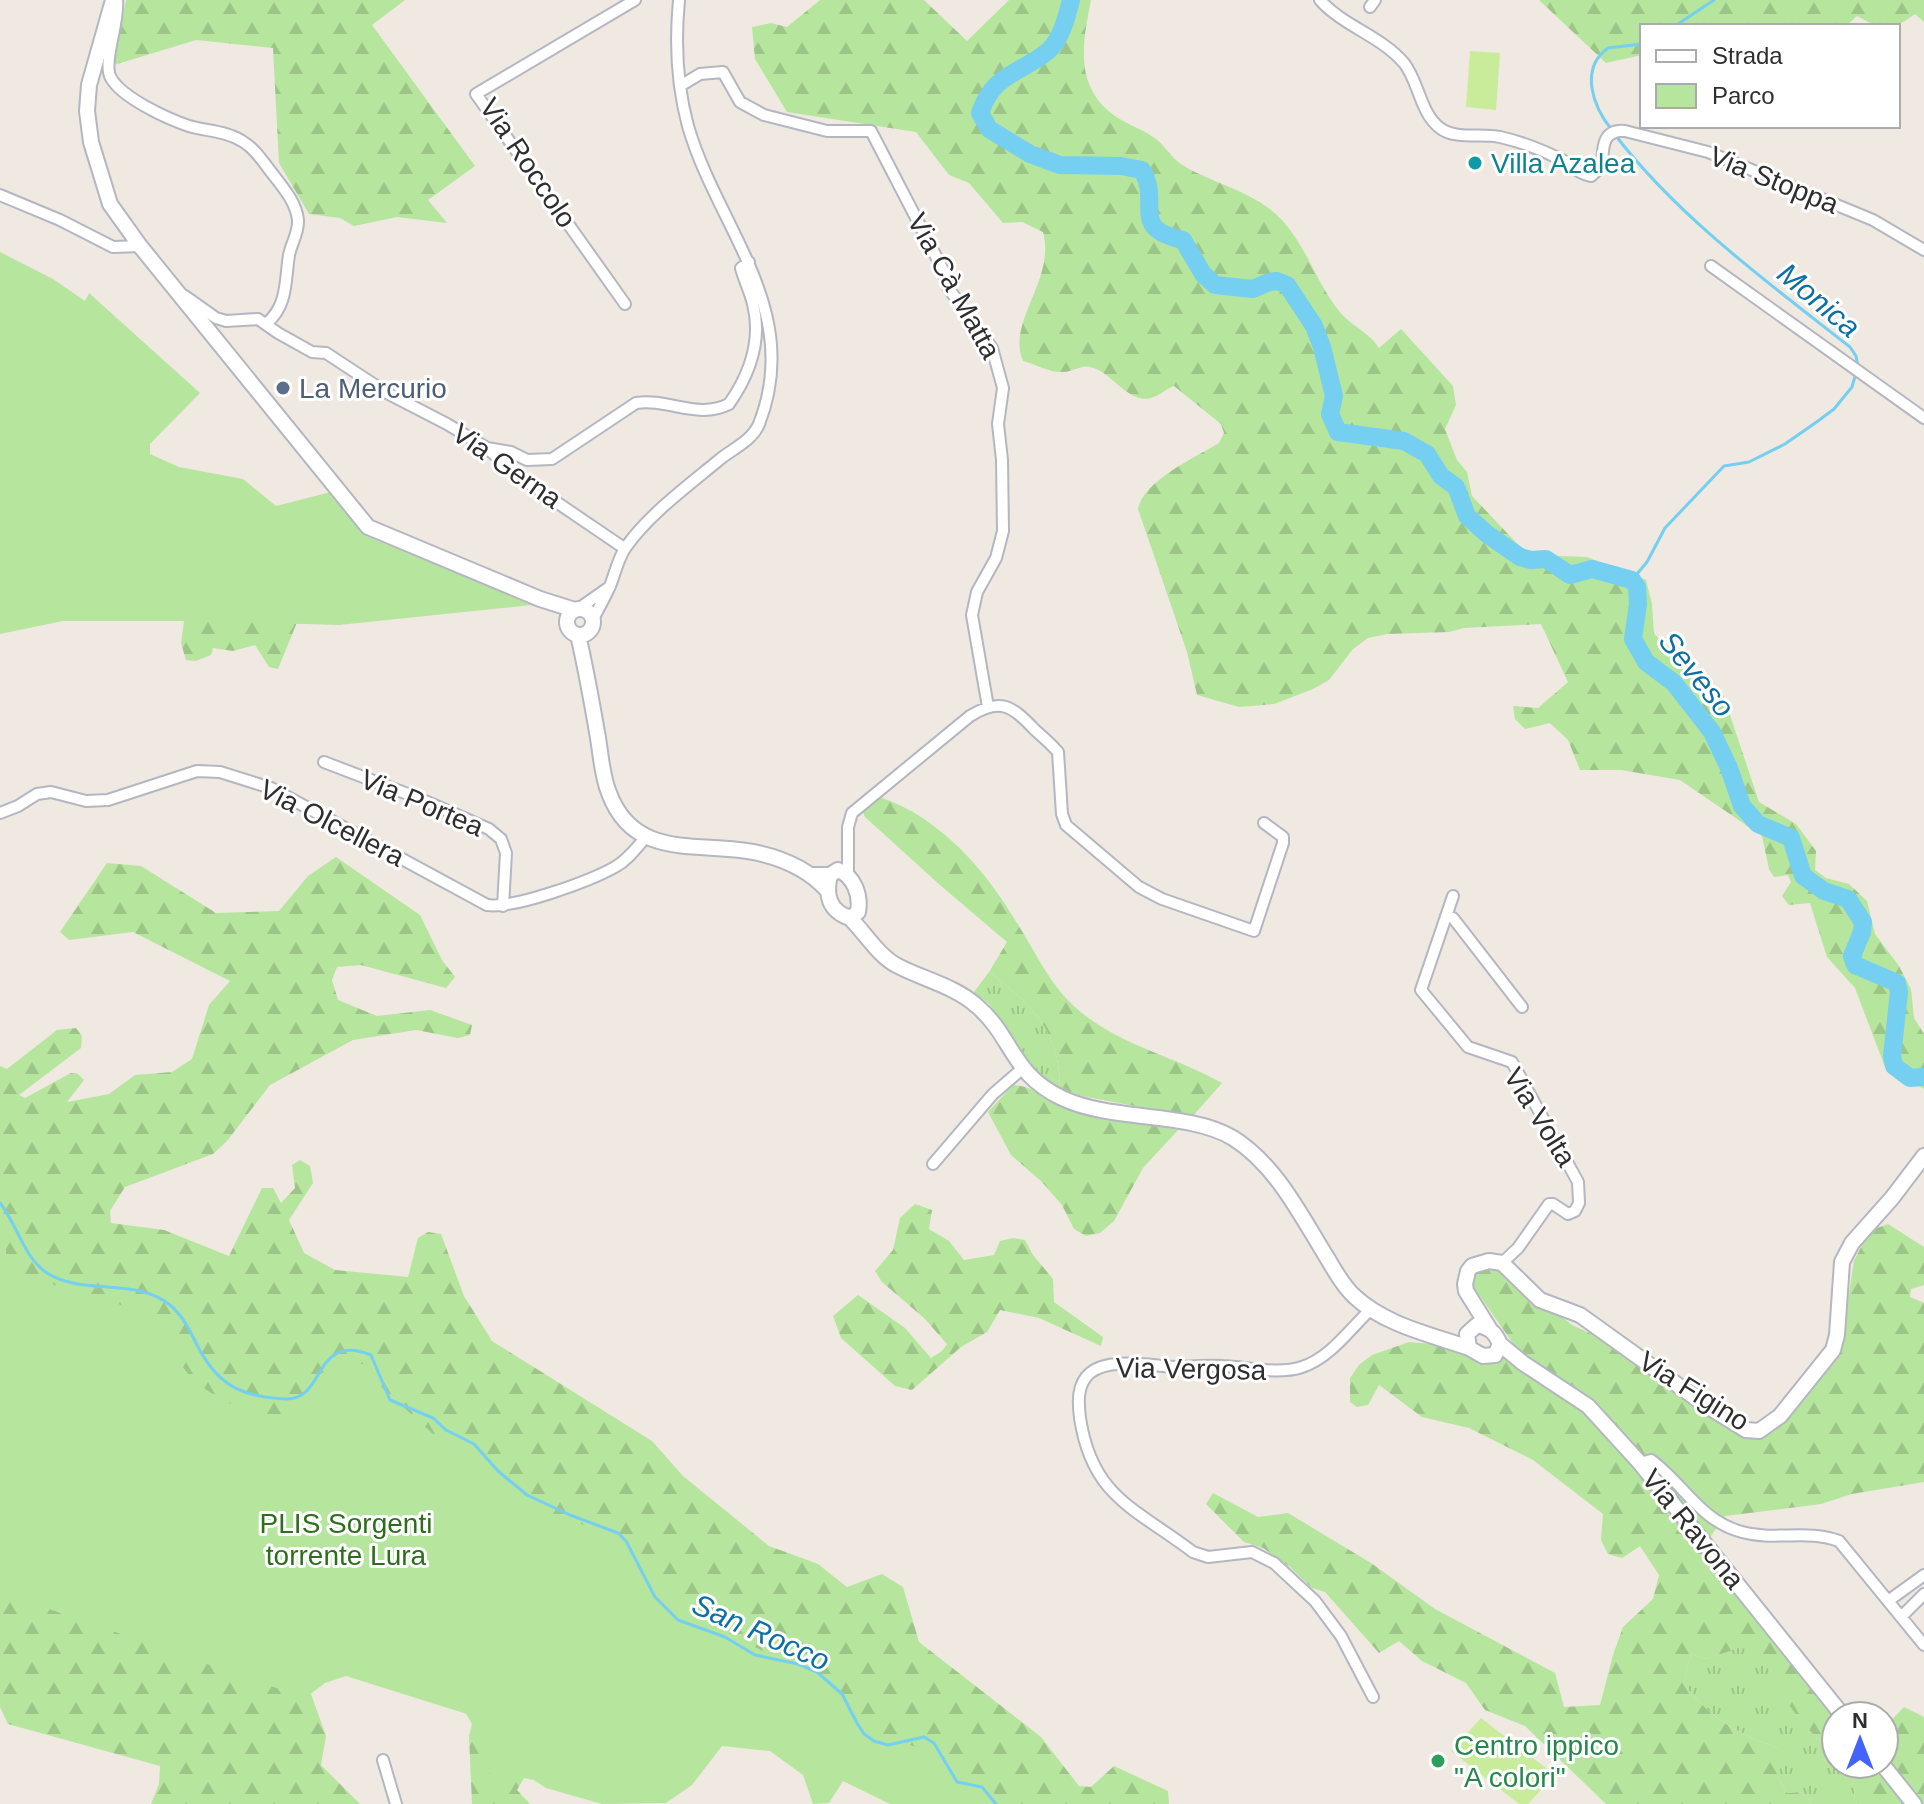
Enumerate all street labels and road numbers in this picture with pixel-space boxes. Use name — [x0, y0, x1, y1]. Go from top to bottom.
street label: Via Roccolo — [474, 93, 582, 233]
street label: Via Stoppa — [1705, 140, 1843, 220]
street label: Via Cà Matta — [901, 208, 1007, 364]
street label: Via Gerna — [447, 417, 568, 515]
street label: Via Portea — [356, 763, 488, 843]
street label: Via Olcellera — [254, 773, 410, 873]
street label: Via Volta — [1498, 1062, 1583, 1172]
street label: Via Figino — [1633, 1345, 1755, 1437]
street label: Via Vergosa — [1115, 1352, 1267, 1386]
street label: Via Ravona — [1636, 1463, 1751, 1595]

